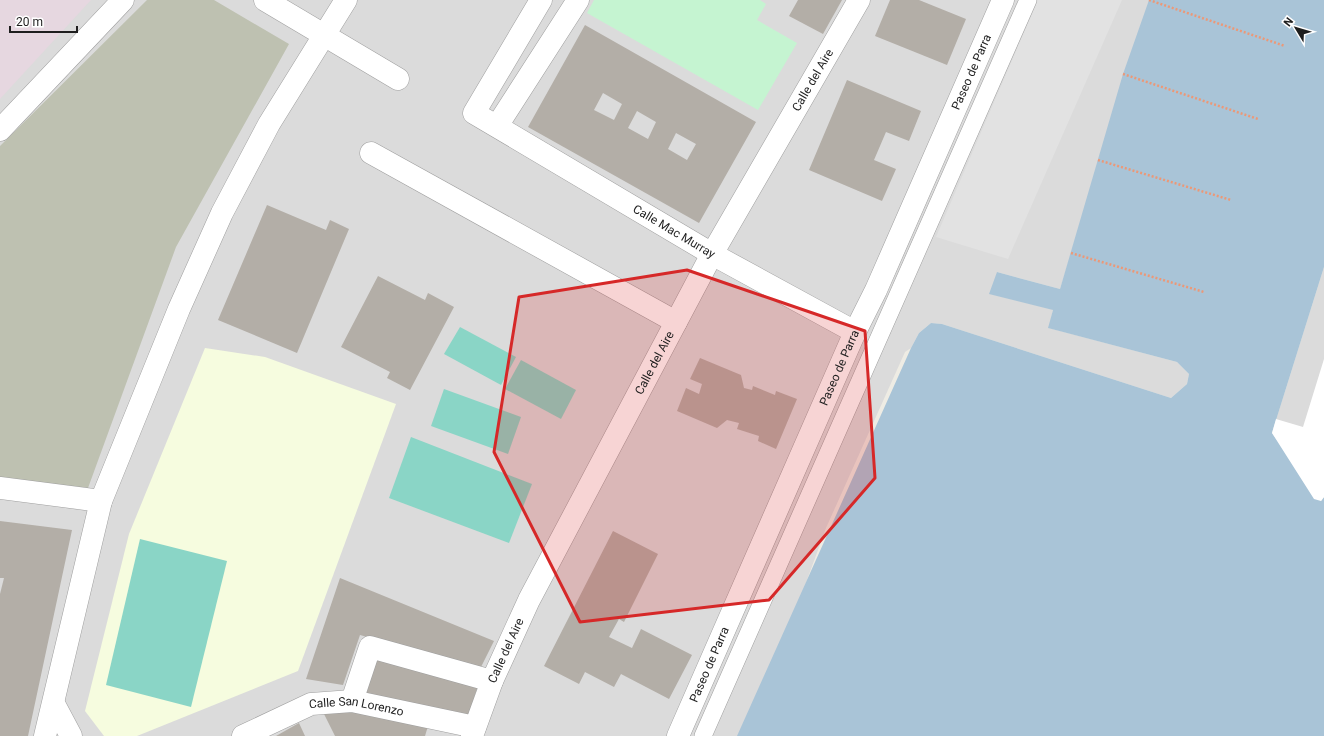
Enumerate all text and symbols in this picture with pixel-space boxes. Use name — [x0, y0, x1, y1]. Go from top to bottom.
scale bar — [10, 8, 77, 34]
north arrow — [1276, 8, 1316, 48]
text: 20 m — [16, 15, 43, 29]
text: N — [1281, 15, 1296, 29]
street label: Paseo de Parra — [949, 32, 994, 112]
street label: Calle del Aire — [789, 46, 836, 114]
street label: Calle Mac Murray — [631, 202, 718, 261]
street label: Paseo de Parra — [817, 328, 862, 408]
street label: Calle del Aire — [632, 329, 677, 397]
street label: Calle del Aire — [485, 616, 527, 685]
street label: Paseo de Parra — [687, 625, 732, 705]
street label: Calle San Lorenzo — [308, 694, 405, 719]

